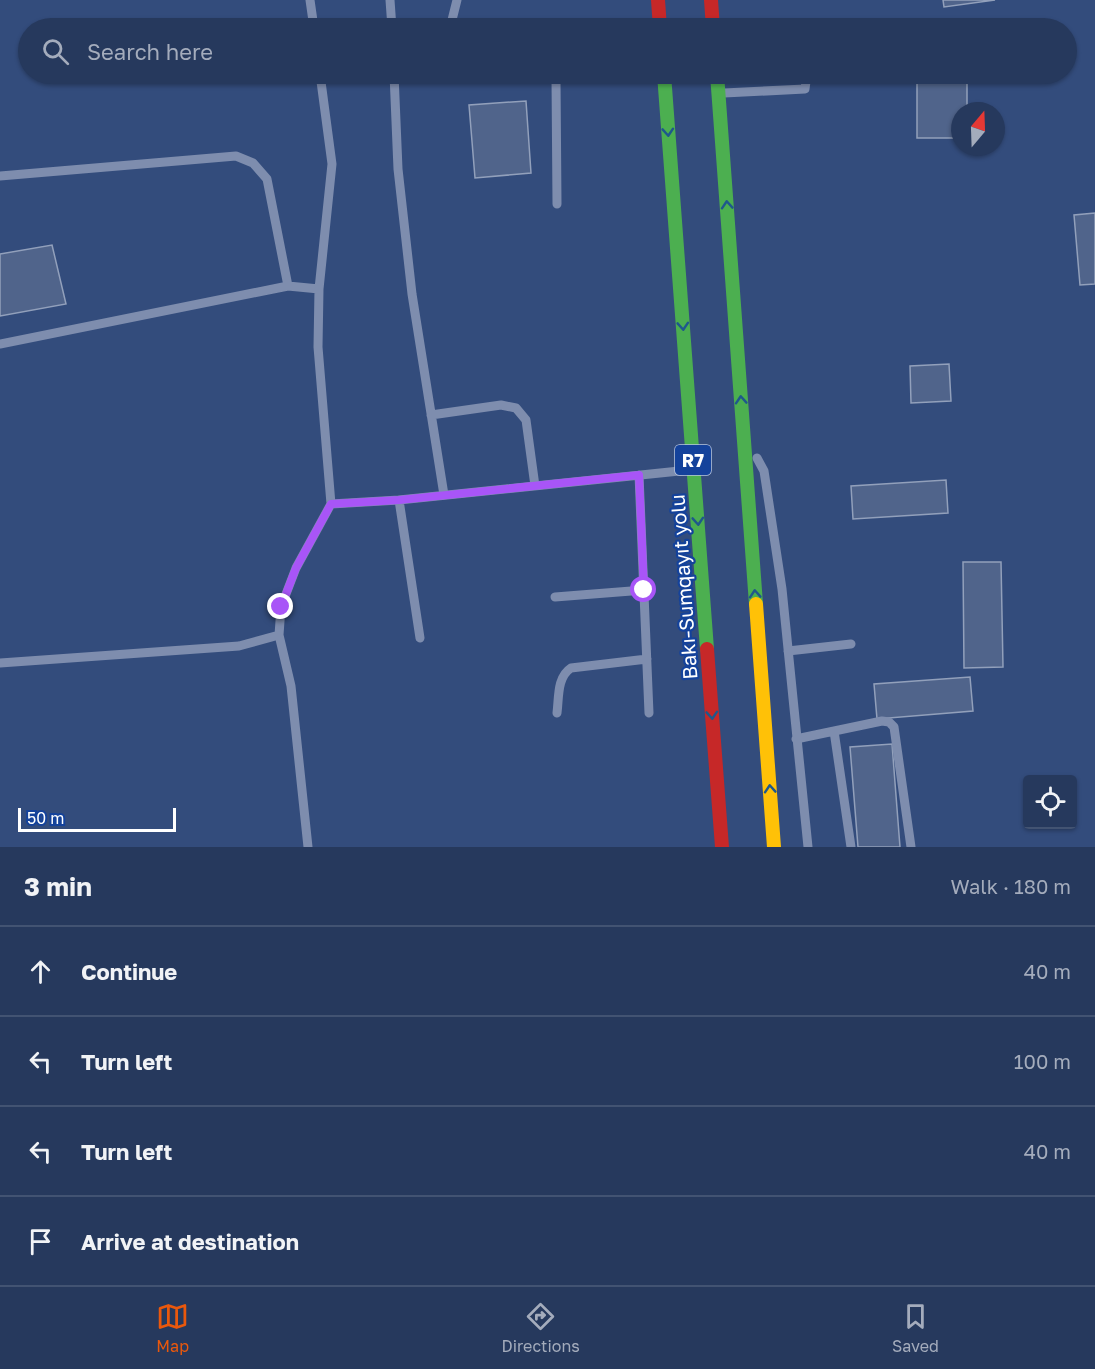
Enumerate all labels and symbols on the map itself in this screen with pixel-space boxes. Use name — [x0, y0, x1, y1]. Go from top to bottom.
north arrow — [951, 102, 1005, 156]
one-way arrow — [661, 127, 674, 136]
one-way arrow — [721, 201, 734, 210]
one-way arrow — [676, 322, 689, 331]
one-way arrow — [735, 395, 748, 404]
road number: R7 — [675, 445, 711, 475]
street label: Bakı-Sumqayıt yolu — [665, 494, 701, 680]
one-way arrow — [691, 516, 704, 525]
route start — [630, 576, 656, 602]
one-way arrow — [749, 590, 762, 599]
route end — [267, 593, 293, 619]
one-way arrow — [705, 711, 718, 720]
one-way arrow — [764, 784, 777, 793]
scale bar — [18, 805, 176, 832]

